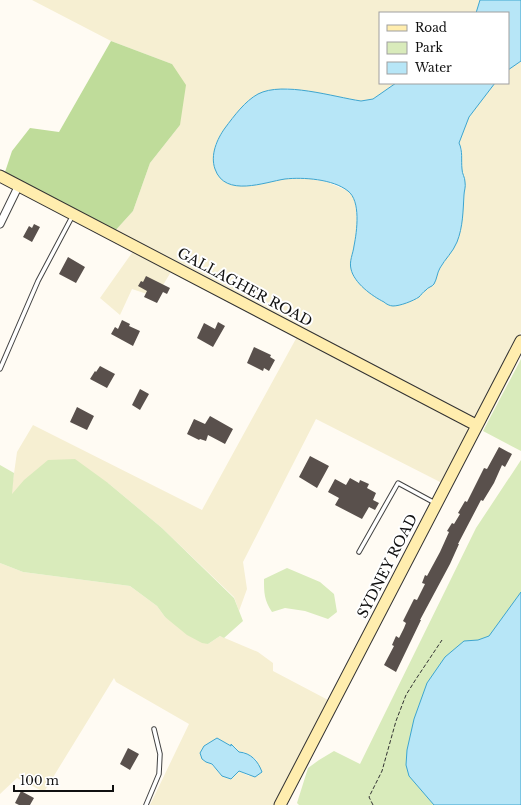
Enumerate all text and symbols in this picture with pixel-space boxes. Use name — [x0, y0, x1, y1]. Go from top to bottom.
legend — [379, 12, 509, 84]
text: Road — [415, 20, 447, 35]
text: Park — [415, 40, 443, 55]
text: Water — [414, 60, 452, 75]
street label: GALLAGHER ROAD — [174, 244, 316, 330]
street label: SYDNEY ROAD — [353, 511, 421, 621]
scale bar — [14, 767, 113, 793]
text: 100 m — [20, 773, 59, 788]

